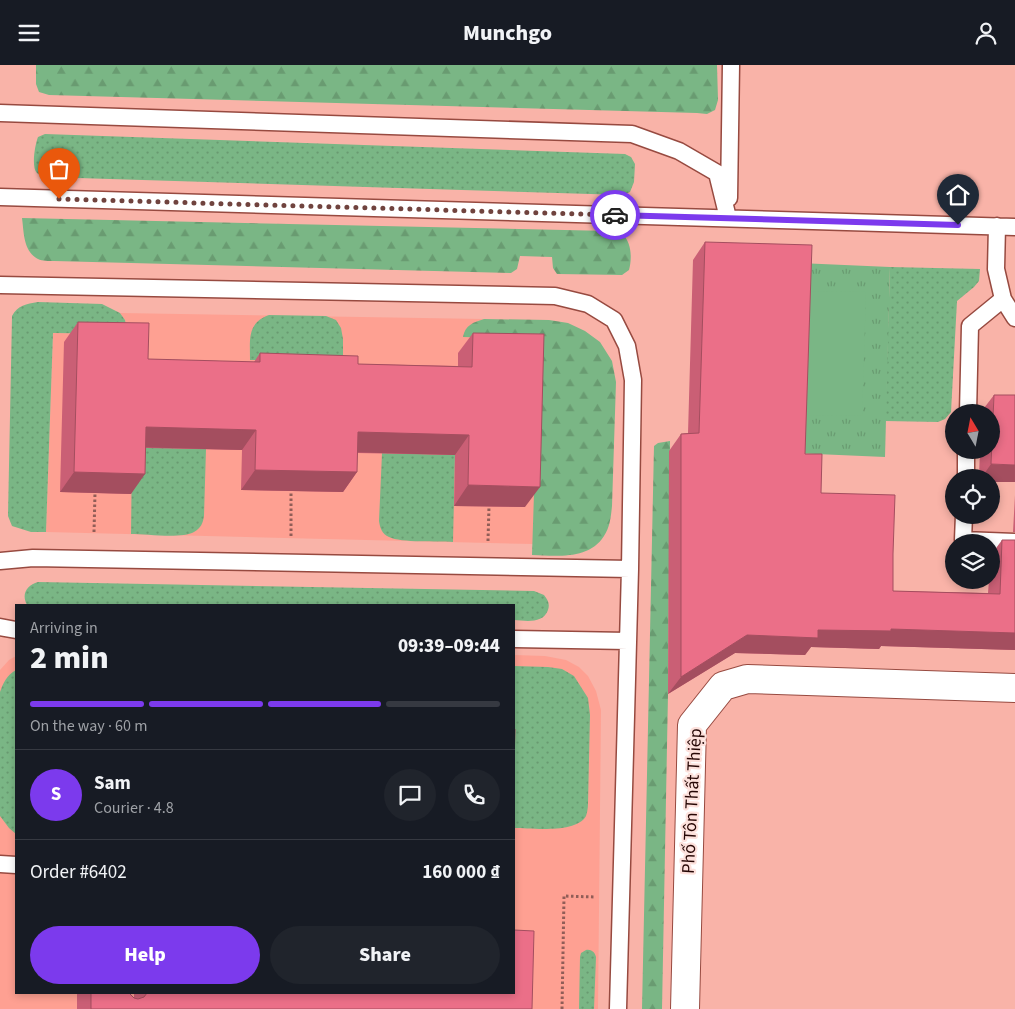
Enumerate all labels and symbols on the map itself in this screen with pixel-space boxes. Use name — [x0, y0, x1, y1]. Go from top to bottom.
pin — [38, 148, 80, 199]
pin — [937, 174, 979, 225]
courier — [590, 190, 640, 240]
north arrow — [945, 404, 1000, 459]
street label: Phố Tôn Thất Thiệp — [676, 728, 708, 874]

